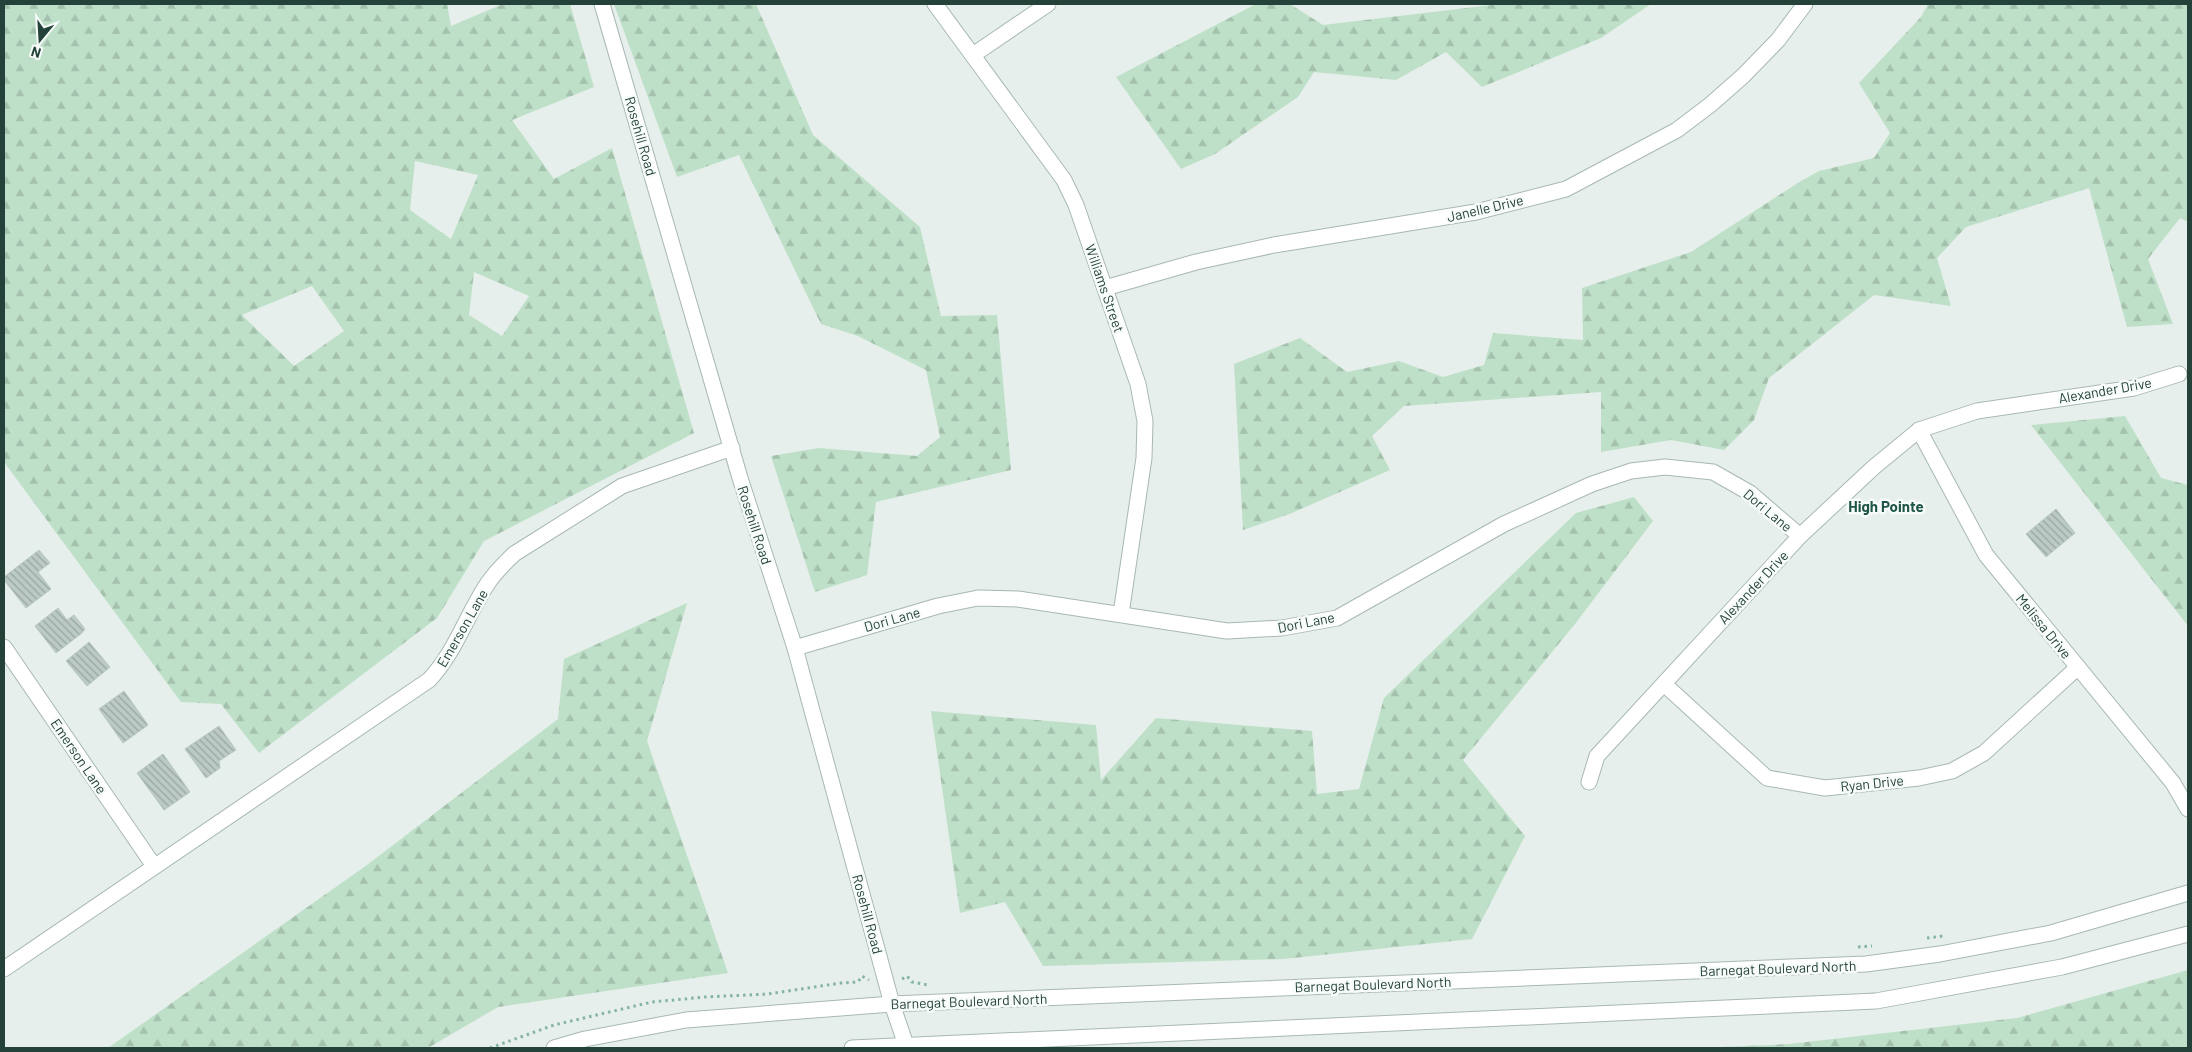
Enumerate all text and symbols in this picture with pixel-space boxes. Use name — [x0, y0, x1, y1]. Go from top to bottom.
north arrow — [15, 15, 65, 65]
text: N — [29, 43, 43, 62]
street label: Rosehill Road — [622, 94, 660, 178]
street label: Janelle Drive — [1445, 191, 1525, 225]
street label: Williams Street — [1082, 242, 1128, 334]
street label: Alexander Drive — [2057, 373, 2153, 407]
street label: Rosehill Road — [734, 484, 776, 566]
street label: Dori Lane — [1740, 485, 1796, 535]
district label: High Pointe — [1848, 497, 1924, 515]
street label: Alexander Drive — [1715, 547, 1791, 627]
street label: Emerson Lane — [433, 586, 491, 670]
street label: Melissa Drive — [2013, 590, 2075, 662]
street label: Dori Lane — [862, 603, 922, 635]
street label: Dori Lane — [1276, 608, 1336, 636]
street label: Emerson Lane — [48, 715, 110, 797]
street label: Ryan Drive — [1840, 771, 1904, 795]
street label: Rosehill Road — [849, 872, 887, 956]
street label: Barnegat Boulevard North — [1699, 957, 1857, 979]
street label: Barnegat Boulevard North — [1294, 973, 1452, 995]
street label: Barnegat Boulevard North — [890, 990, 1048, 1012]

